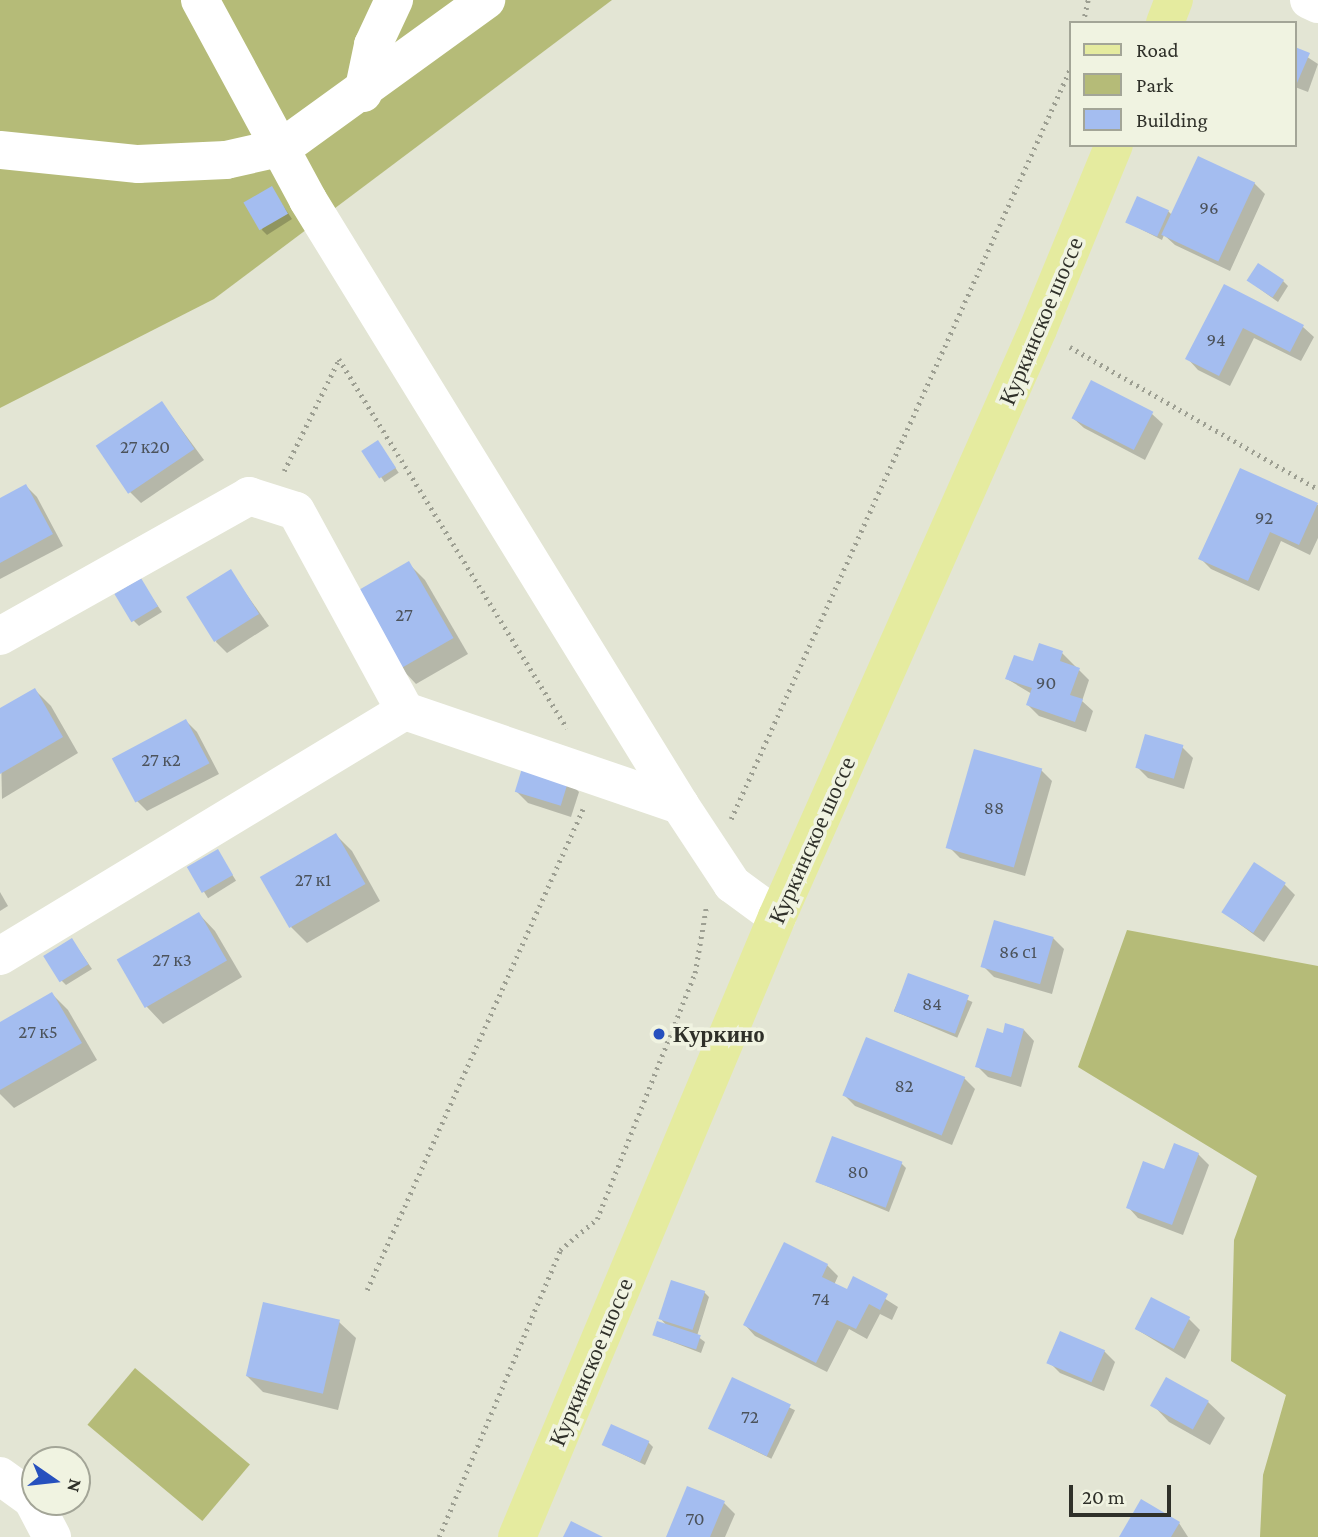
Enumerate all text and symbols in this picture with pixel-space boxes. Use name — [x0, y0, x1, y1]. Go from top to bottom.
legend — [1070, 21, 1297, 147]
text: Road — [1136, 38, 1179, 62]
text: Park — [1136, 73, 1173, 97]
text: Building — [1136, 108, 1208, 132]
house number: 96 — [1199, 197, 1219, 219]
street label: Куркинское шоссе — [993, 233, 1089, 409]
house number: 94 — [1206, 329, 1226, 351]
house number: 27 к20 — [120, 436, 170, 458]
house number: 92 — [1255, 507, 1273, 529]
house number: 27 — [395, 604, 413, 626]
house number: 90 — [1036, 672, 1056, 694]
house number: 27 к2 — [141, 749, 181, 771]
street label: Куркинское шоссе — [763, 752, 861, 928]
house number: 88 — [984, 797, 1004, 819]
house number: 27 к1 — [295, 869, 331, 891]
house number: 86 с1 — [999, 941, 1037, 963]
house number: 27 к3 — [152, 949, 192, 971]
house number: 84 — [922, 993, 942, 1015]
place label: Куркино — [673, 1020, 765, 1048]
house number: 27 к5 — [18, 1021, 58, 1043]
marker: Куркино — [651, 1026, 667, 1042]
house number: 82 — [894, 1075, 914, 1097]
house number: 80 — [848, 1161, 868, 1183]
street label: Куркинское шоссе — [543, 1274, 639, 1450]
house number: 74 — [812, 1288, 830, 1310]
house number: 72 — [741, 1406, 759, 1428]
north arrow — [21, 1446, 91, 1516]
scale bar — [1073, 1470, 1174, 1514]
text: N — [63, 1477, 87, 1495]
text: 20 m — [1082, 1485, 1125, 1509]
house number: 70 — [685, 1508, 705, 1530]

